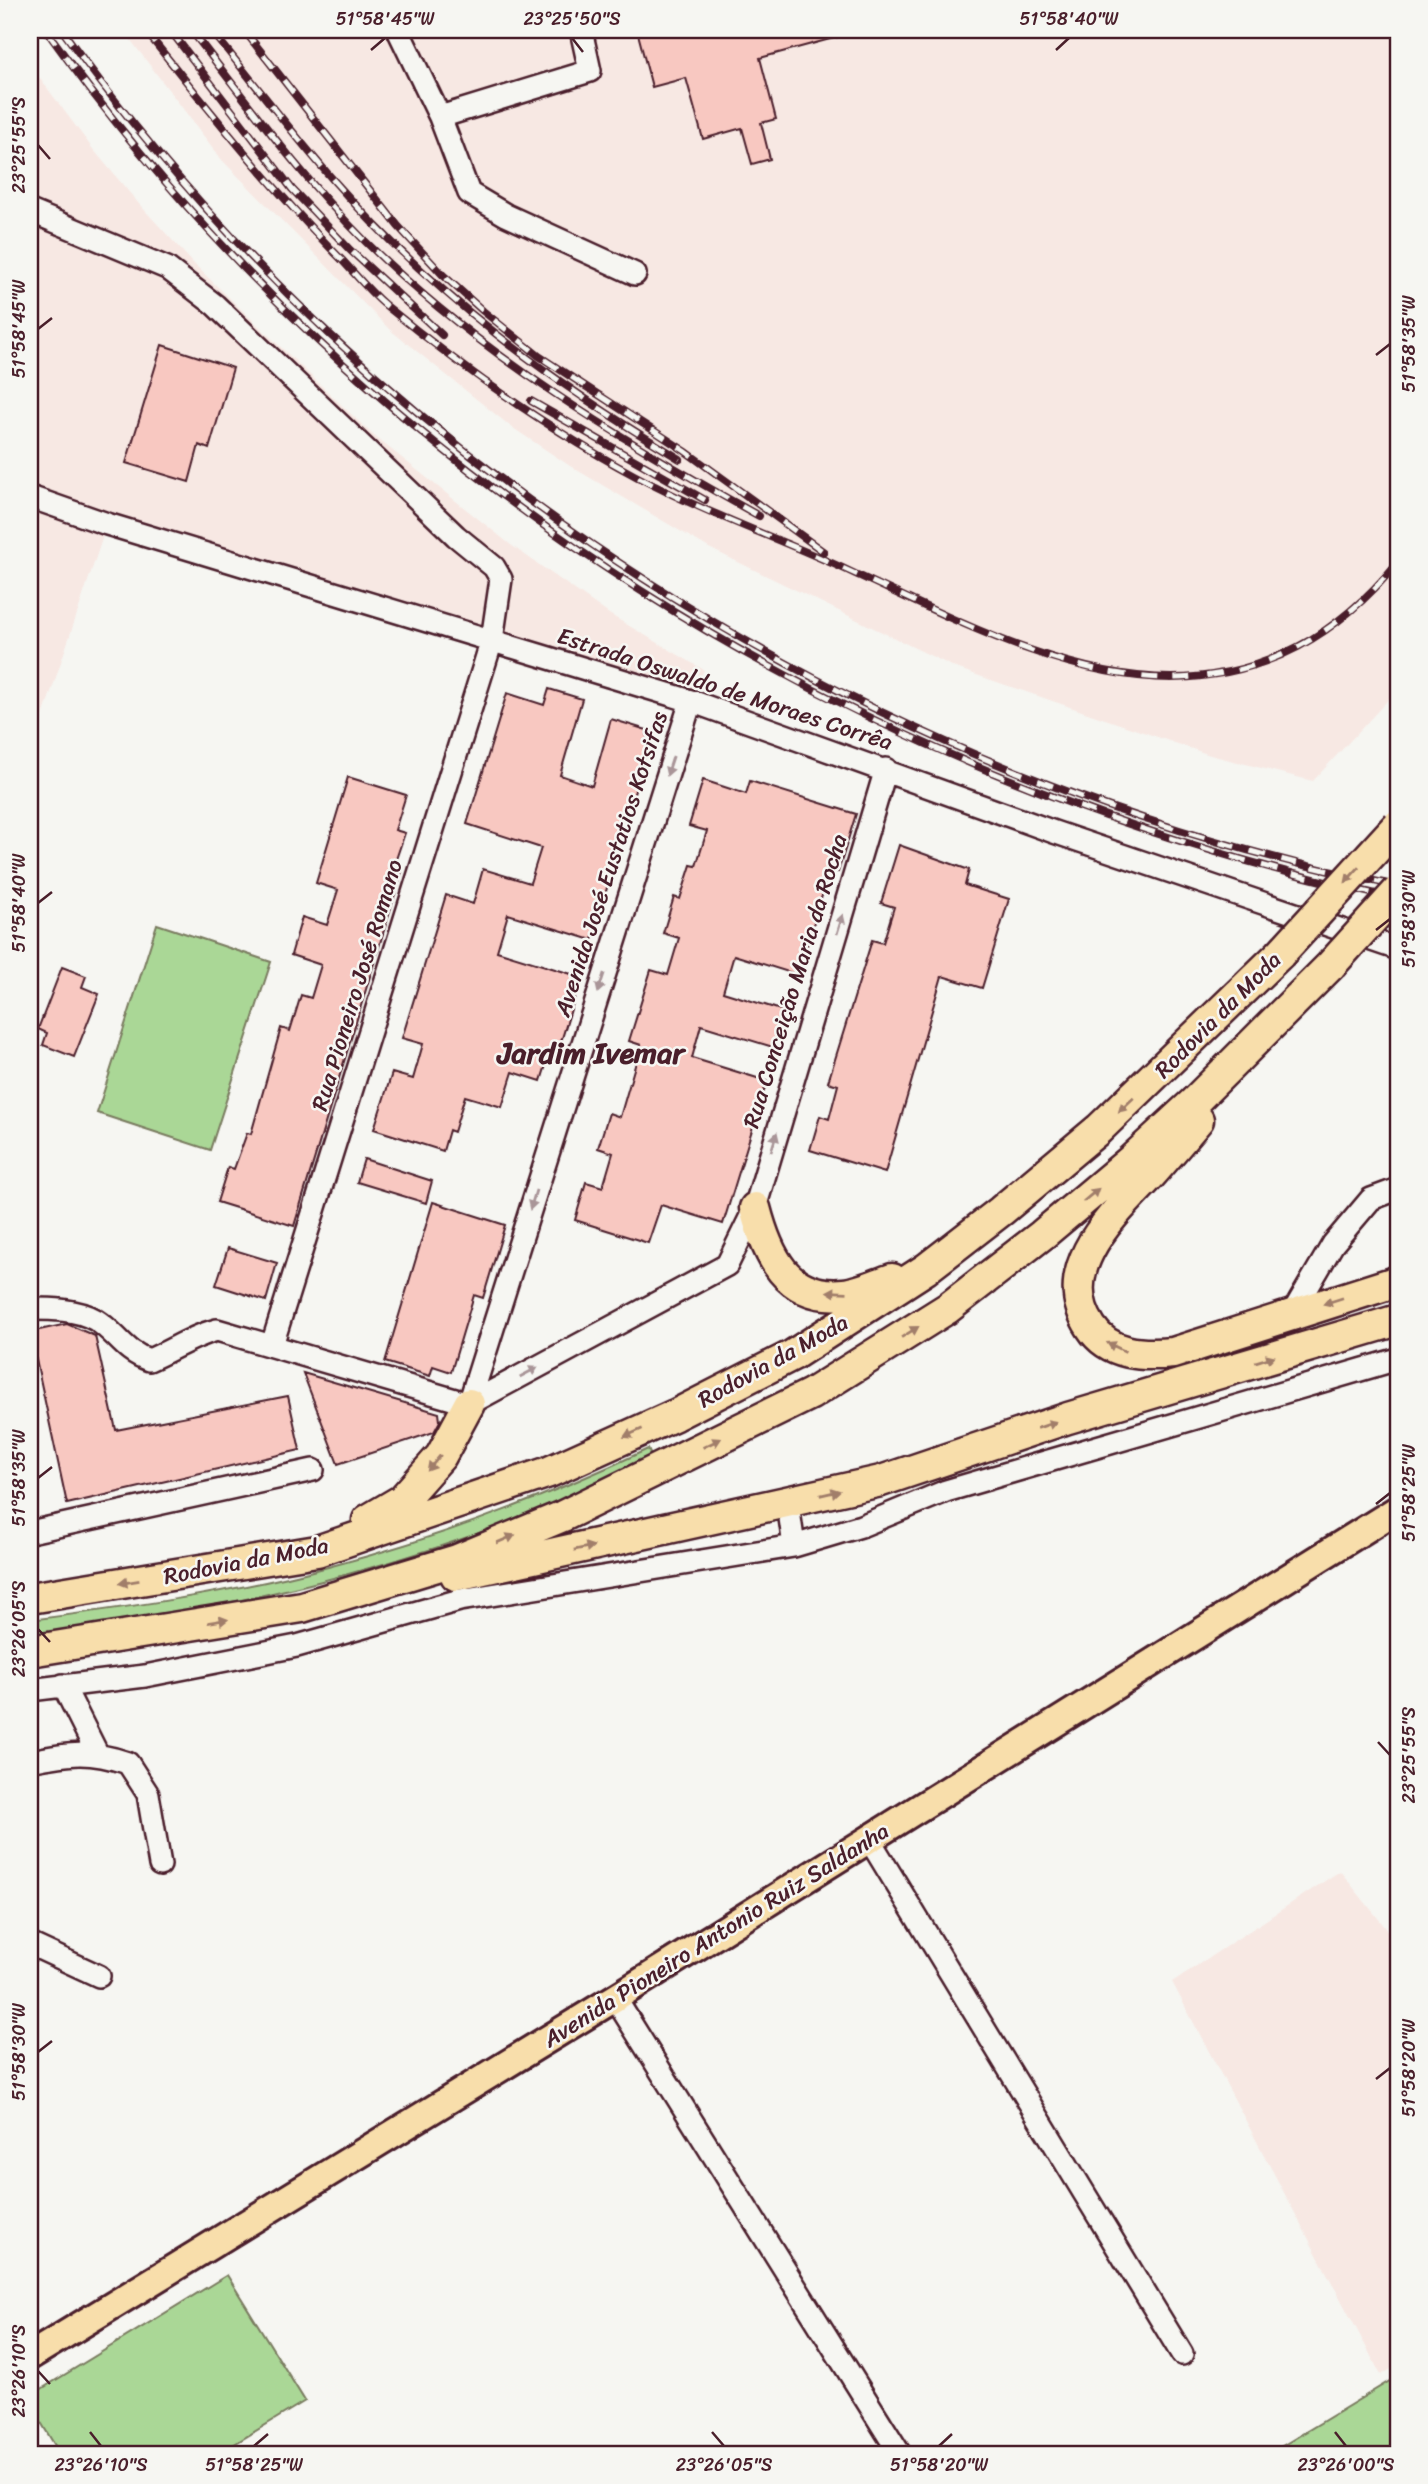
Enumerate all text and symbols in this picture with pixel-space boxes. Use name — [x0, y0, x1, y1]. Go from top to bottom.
text: 51°58'45"W — [336, 3, 435, 35]
text: 23°25'50"S — [523, 3, 621, 35]
text: 51°58'40"W — [1020, 3, 1120, 35]
text: 23°25'55"S — [3, 97, 35, 193]
text: 51°58'45"W — [3, 279, 35, 378]
text: 51°58'35"W — [1393, 294, 1425, 393]
street label: Estrada Oswaldo de Moraes Corrêa — [552, 615, 898, 763]
street label: Avenida José Eustatios Kotsifas — [542, 705, 680, 1023]
one-way arrow — [664, 756, 675, 777]
street label: Rua Conceição Maria da Rocha — [731, 828, 859, 1133]
text: 51°58'40"W — [3, 852, 35, 952]
street label: Rua Pioneiro José Romano — [299, 854, 415, 1116]
one-way arrow — [1344, 866, 1360, 884]
text: 51°58'30"W — [1393, 869, 1425, 968]
one-way arrow — [835, 913, 845, 934]
street label: Rodovia da Moda — [1144, 941, 1292, 1089]
one-way arrow — [595, 973, 606, 994]
district label: Jardim Ivemar — [495, 1026, 686, 1080]
one-way arrow — [1118, 1096, 1135, 1112]
one-way arrow — [770, 1131, 780, 1152]
one-way arrow — [1082, 1187, 1100, 1202]
one-way arrow — [527, 1190, 537, 1211]
one-way arrow — [826, 1286, 848, 1297]
one-way arrow — [1322, 1296, 1343, 1307]
street label: Rodovia da Moda — [690, 1302, 856, 1420]
one-way arrow — [901, 1326, 920, 1338]
one-way arrow — [1106, 1341, 1126, 1352]
one-way arrow — [1255, 1354, 1276, 1364]
one-way arrow — [519, 1366, 539, 1378]
one-way arrow — [1037, 1419, 1058, 1430]
one-way arrow — [623, 1427, 643, 1439]
text: 51°58'35"W — [3, 1428, 35, 1527]
one-way arrow — [702, 1437, 722, 1448]
text: 51°58'25"W — [1393, 1443, 1425, 1542]
one-way arrow — [427, 1454, 442, 1472]
one-way arrow — [820, 1487, 842, 1498]
street label: Rodovia da Moda — [160, 1525, 332, 1597]
one-way arrow — [496, 1534, 517, 1545]
one-way arrow — [573, 1542, 595, 1553]
one-way arrow — [117, 1577, 139, 1588]
text: 23°26'05"S — [3, 1581, 35, 1677]
one-way arrow — [207, 1615, 229, 1626]
text: 23°25'55"S — [1393, 1707, 1425, 1803]
street label: Avenida Pioneiro Antonio Ruiz Saldanha — [534, 1811, 897, 2059]
text: 51°58'30"W — [3, 2002, 35, 2101]
text: 51°58'20"W — [1393, 2018, 1425, 2117]
text: 23°26'10"S — [3, 2324, 35, 2418]
text: 23°26'10"S — [54, 2449, 148, 2481]
text: 51°58'25"W — [205, 2449, 304, 2481]
text: 23°26'05"S — [676, 2449, 772, 2481]
text: 51°58'20"W — [890, 2449, 989, 2481]
text: 23°26'00"S — [1298, 2449, 1394, 2481]

